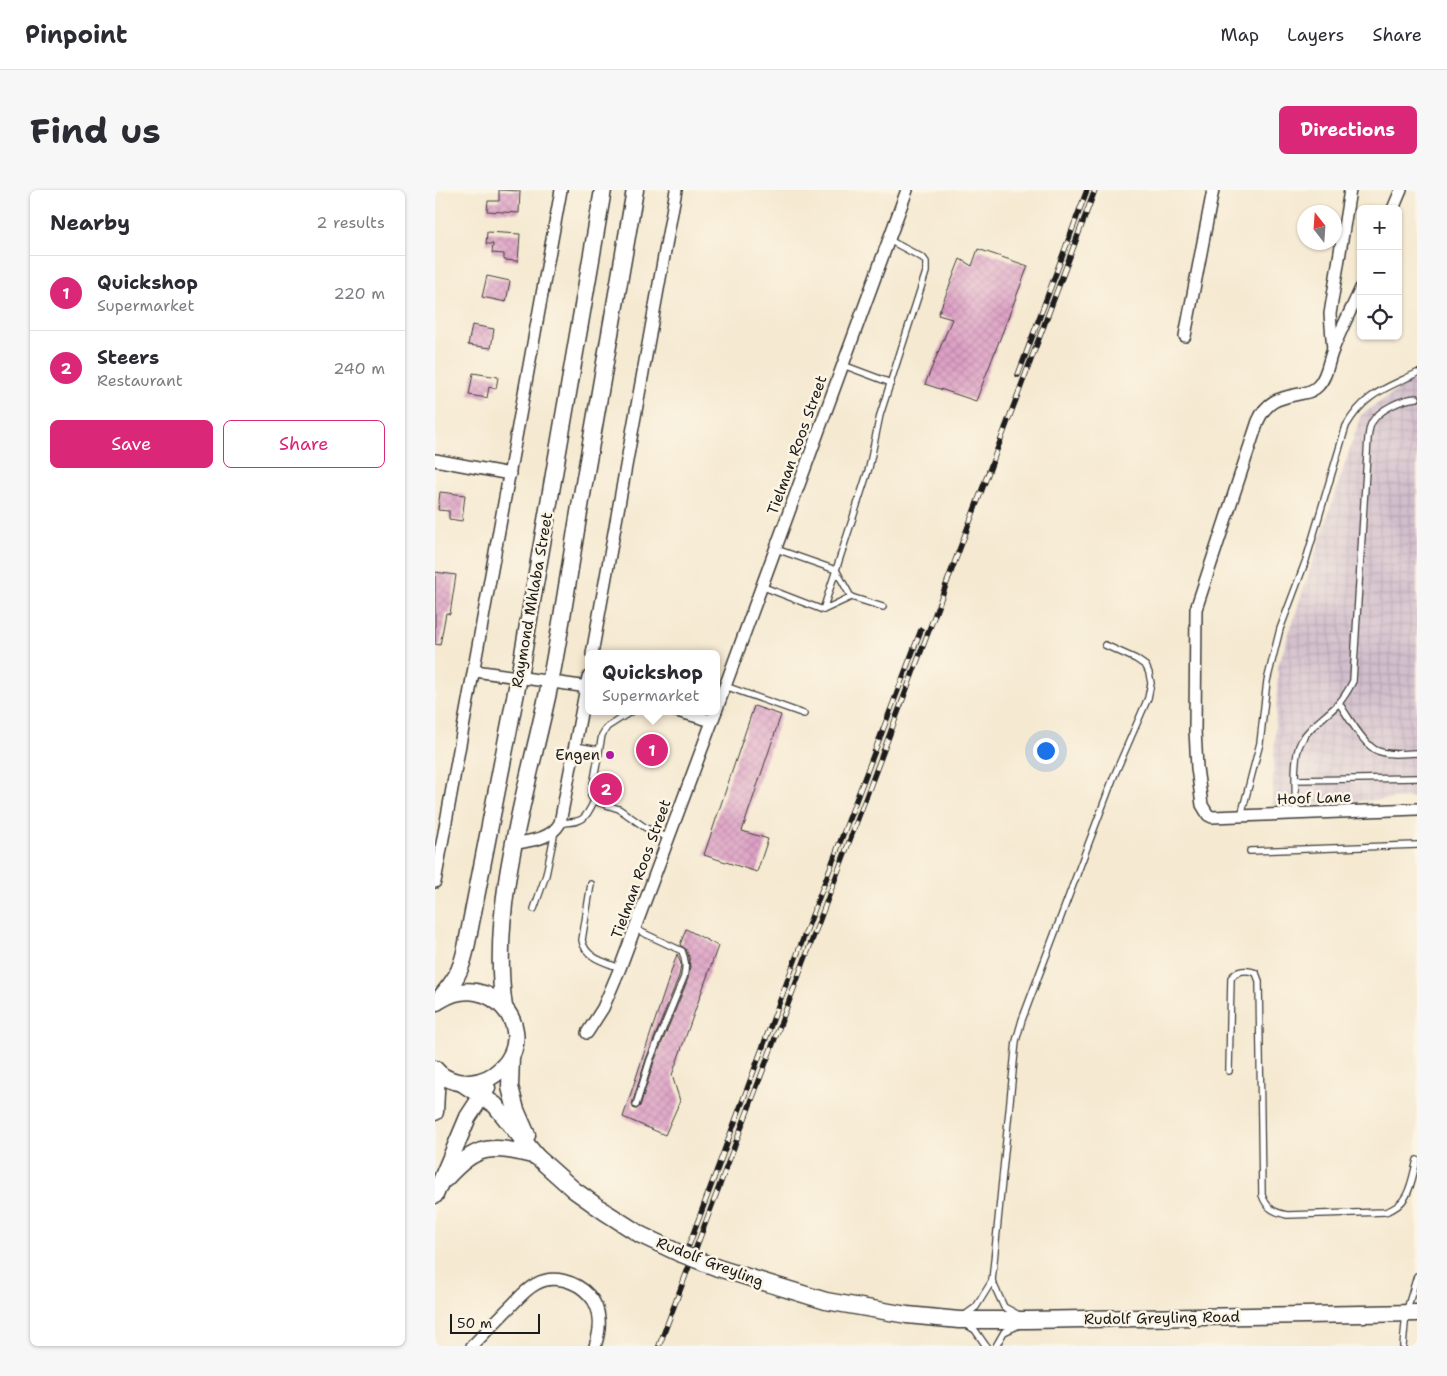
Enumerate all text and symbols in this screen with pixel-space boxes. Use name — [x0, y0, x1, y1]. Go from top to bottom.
text: Pinpoint — [25, 19, 127, 51]
text: Map — [1221, 23, 1259, 47]
text: Layers — [1287, 23, 1344, 47]
text: Share — [1372, 23, 1422, 47]
button: Directions — [1279, 106, 1417, 154]
text: Find us — [30, 107, 161, 154]
north arrow — [1297, 205, 1342, 250]
map controls — [1357, 205, 1402, 340]
button: + — [1357, 205, 1402, 250]
text: Nearby — [50, 209, 130, 237]
text: 2 results — [316, 212, 385, 233]
button: − — [1357, 250, 1402, 295]
text: Quickshop — [97, 270, 198, 295]
text: 1 — [62, 283, 70, 304]
text: 220 m — [333, 283, 385, 304]
text: Supermarket — [97, 295, 194, 316]
button: locate — [1357, 295, 1402, 340]
text: Steers — [97, 345, 159, 370]
text: 2 — [60, 358, 72, 379]
text: 240 m — [333, 358, 385, 379]
text: Restaurant — [97, 370, 183, 391]
street label: Tielman Roos Street — [762, 373, 832, 517]
button: Save — [50, 420, 213, 468]
button: Share — [223, 420, 385, 468]
street label: Raymond Mhlaba Street — [507, 511, 557, 689]
popup — [585, 650, 720, 715]
text: Quickshop — [602, 660, 703, 685]
text: Supermarket — [602, 685, 700, 706]
pin: 1 — [636, 731, 668, 769]
your location — [1033, 738, 1059, 764]
place label: Engen — [555, 745, 600, 765]
marker: Engen — [604, 749, 616, 761]
pin: 2 — [590, 770, 622, 808]
street label: Hoof Lane — [1276, 787, 1352, 809]
street label: Tielman Roos Street — [606, 797, 676, 941]
street label: Rudolf Greyling — [654, 1232, 766, 1292]
street label: Rudolf Greyling Road — [1084, 1307, 1241, 1329]
scale bar — [450, 1311, 540, 1334]
text: 50 m — [457, 1314, 492, 1332]

